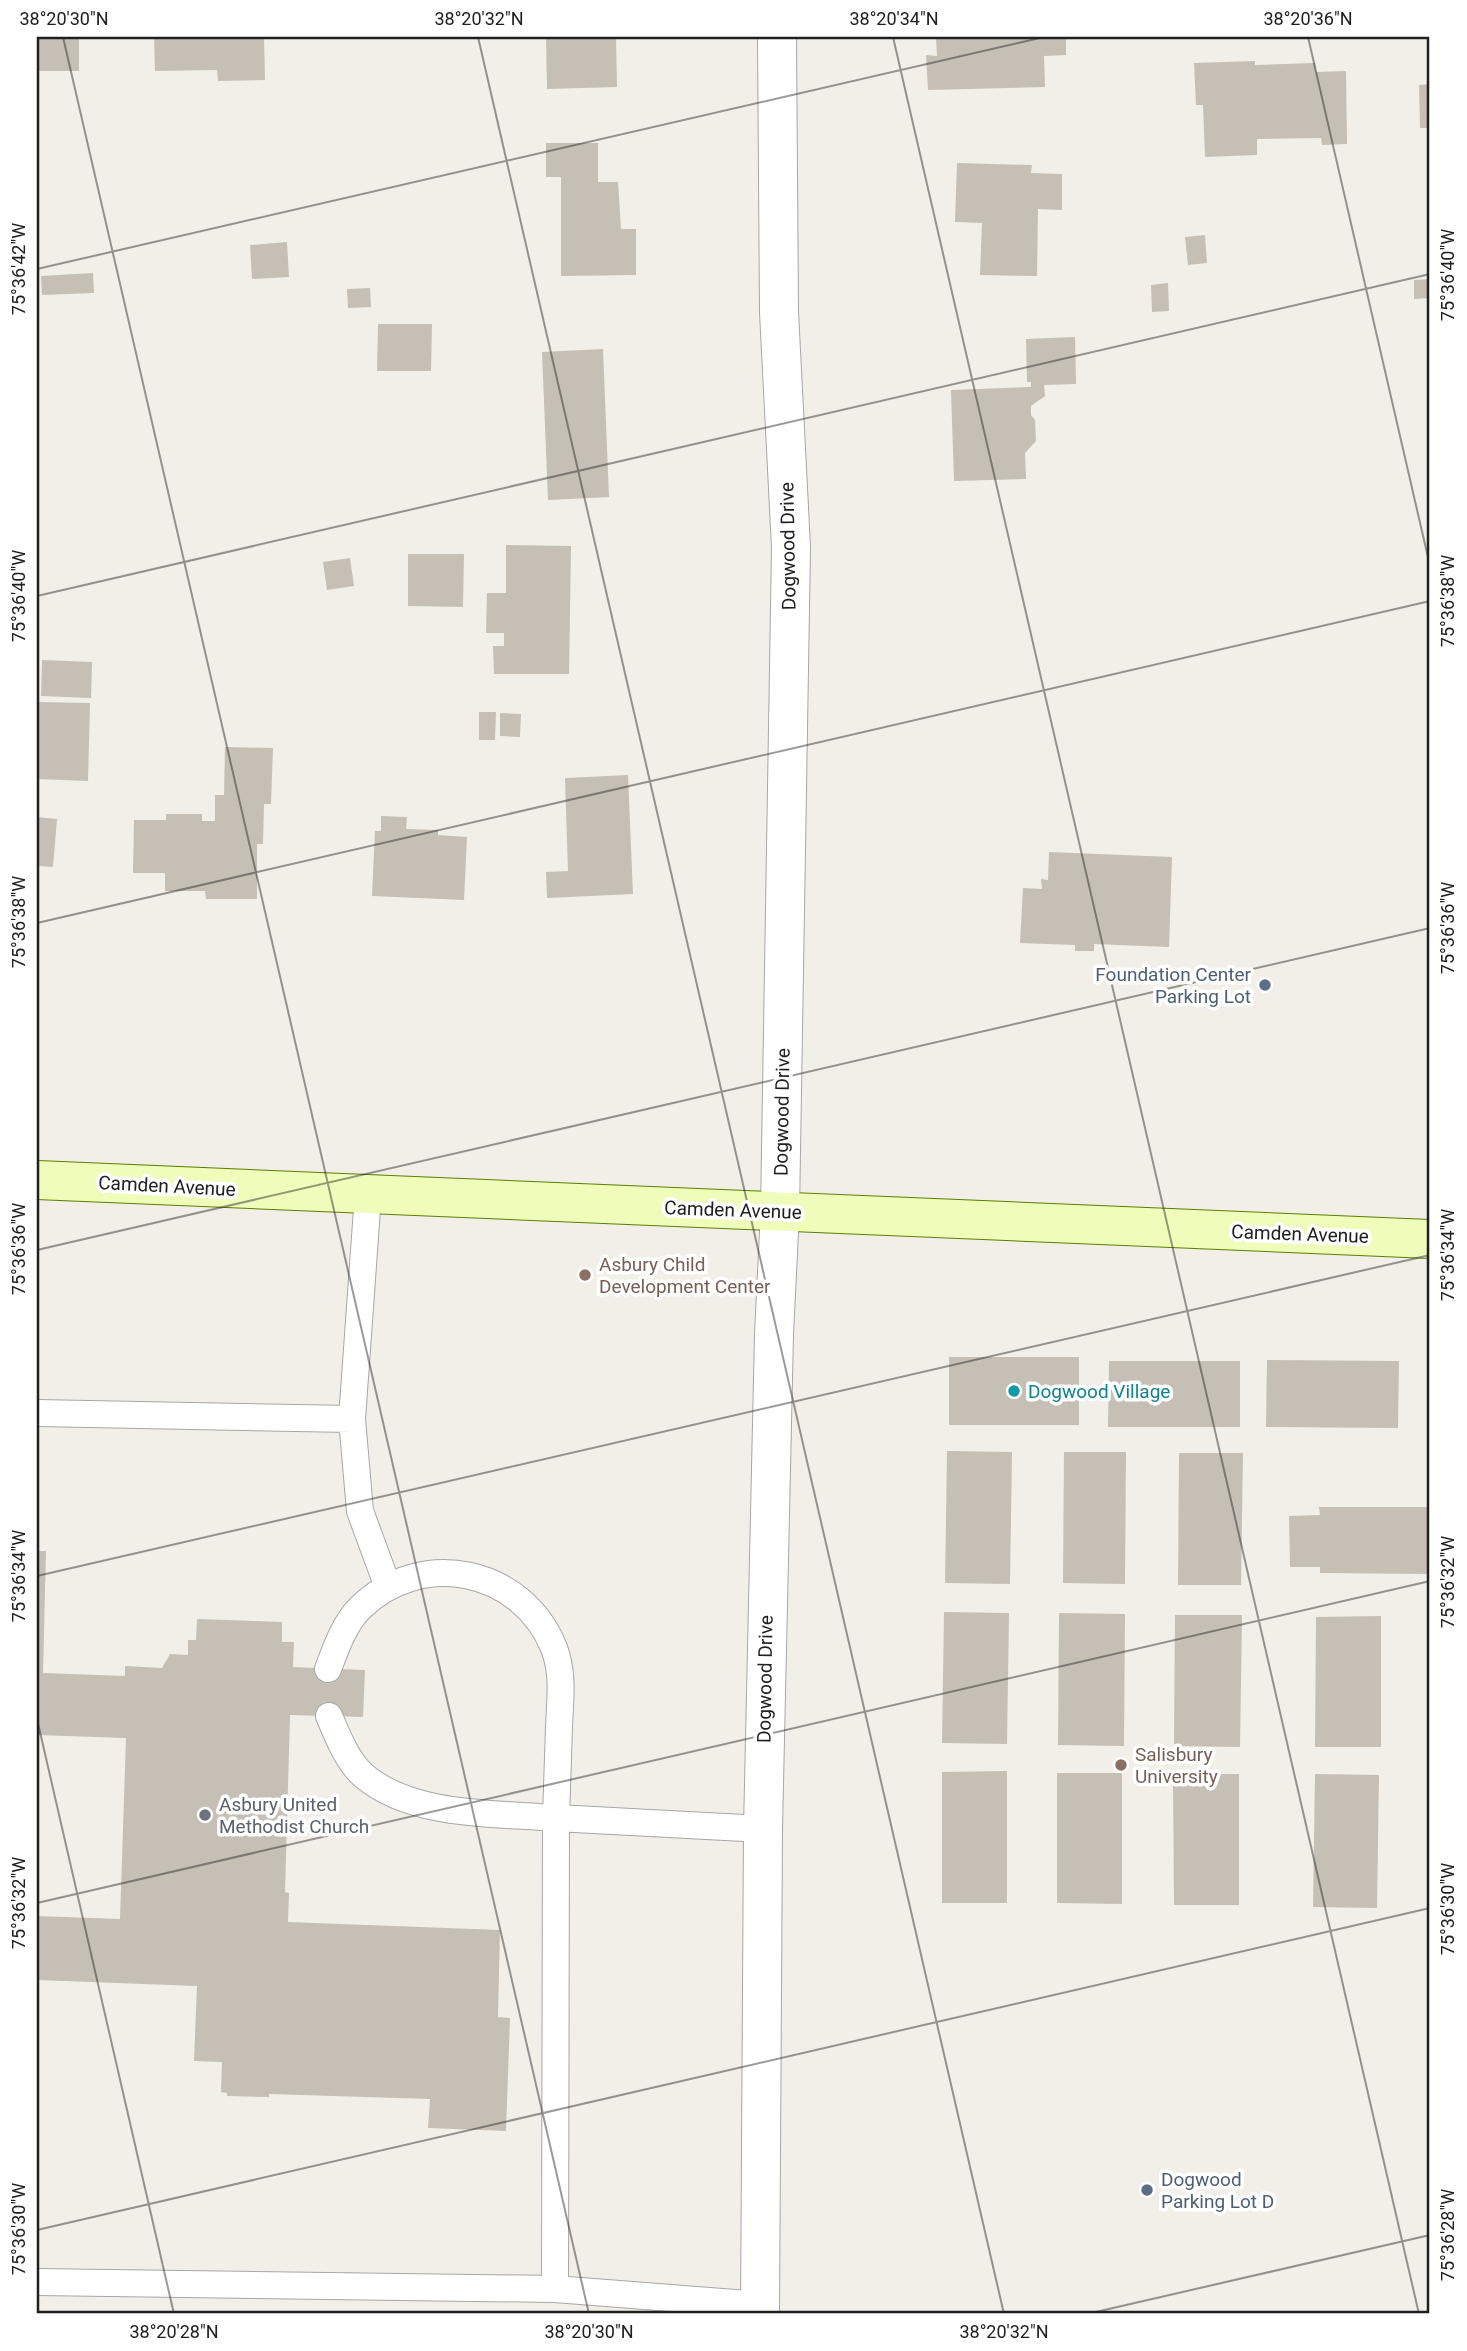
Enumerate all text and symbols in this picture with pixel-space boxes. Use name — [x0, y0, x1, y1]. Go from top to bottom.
text: 38°20'30"N — [19, 8, 109, 29]
text: 38°20'32"N — [434, 8, 524, 29]
text: 38°20'34"N — [849, 8, 939, 29]
text: 38°20'36"N — [1263, 8, 1353, 29]
text: 75°36'42"W — [8, 223, 29, 315]
text: 75°36'40"W — [1437, 229, 1458, 321]
street label: Dogwood Drive — [775, 482, 801, 610]
text: 75°36'40"W — [8, 550, 29, 642]
text: 75°36'38"W — [1437, 555, 1458, 647]
text: 75°36'38"W — [8, 876, 29, 968]
text: 75°36'36"W — [1437, 882, 1458, 974]
place label: Foundation Center Parking Lot — [1095, 963, 1252, 1008]
marker: Foundation Center Parking Lot — [1257, 977, 1273, 993]
street label: Dogwood Drive — [769, 1048, 795, 1176]
street label: Camden Avenue — [98, 1171, 236, 1201]
street label: Camden Avenue — [664, 1196, 802, 1224]
text: 75°36'36"W — [8, 1203, 29, 1295]
text: 75°36'34"W — [1437, 1209, 1458, 1301]
street label: Camden Avenue — [1231, 1220, 1369, 1248]
place label: Asbury Child Development Center — [599, 1253, 771, 1298]
marker: Asbury Child Development Center — [577, 1267, 593, 1283]
place label: Dogwood Village — [1028, 1380, 1170, 1403]
marker: Dogwood Village — [1006, 1383, 1022, 1399]
text: 75°36'34"W — [8, 1530, 29, 1622]
text: 75°36'32"W — [1437, 1536, 1458, 1628]
street label: Dogwood Drive — [752, 1615, 778, 1743]
place label: Salisbury University — [1135, 1743, 1218, 1788]
marker: Salisbury University — [1113, 1757, 1129, 1773]
place label: Asbury United Methodist Church — [219, 1793, 369, 1838]
marker: Asbury United Methodist Church — [197, 1807, 213, 1823]
text: 75°36'32"W — [8, 1857, 29, 1949]
text: 75°36'30"W — [1437, 1863, 1458, 1955]
place label: Dogwood Parking Lot D — [1161, 2168, 1274, 2213]
marker: Dogwood Parking Lot D — [1139, 2182, 1155, 2198]
text: 75°36'30"W — [8, 2183, 29, 2275]
text: 75°36'28"W — [1437, 2189, 1458, 2281]
text: 38°20'28"N — [129, 2321, 219, 2342]
text: 38°20'30"N — [544, 2321, 634, 2342]
text: 38°20'32"N — [959, 2321, 1049, 2342]

